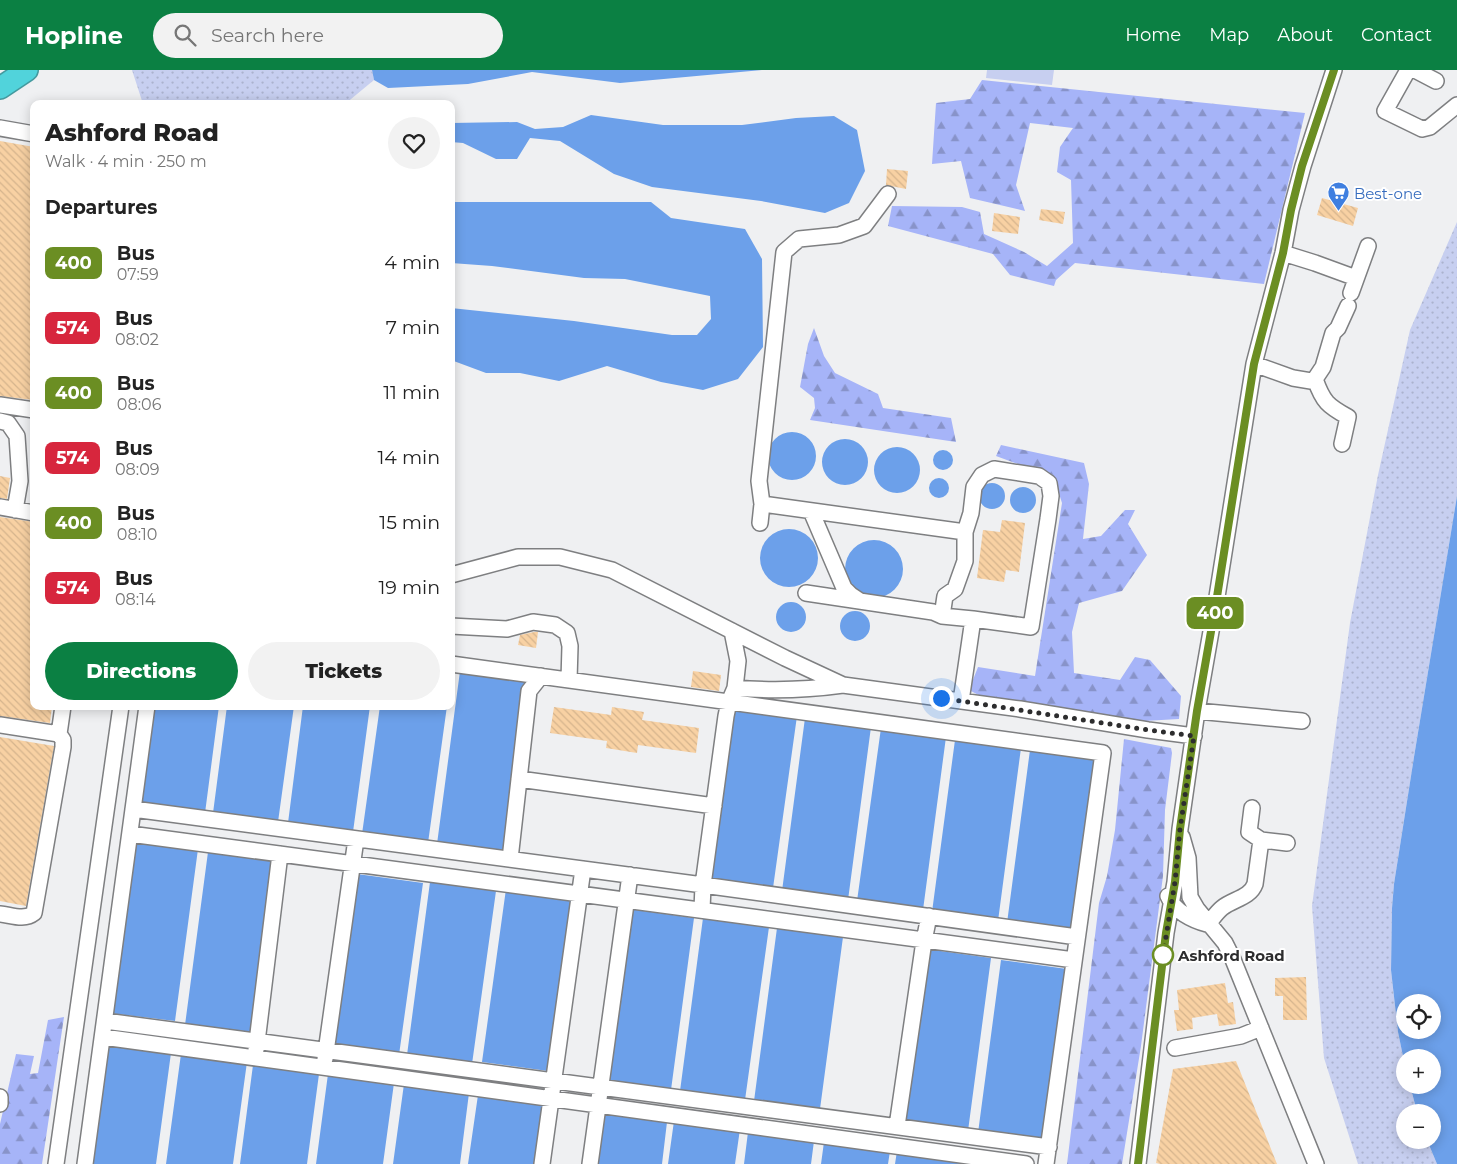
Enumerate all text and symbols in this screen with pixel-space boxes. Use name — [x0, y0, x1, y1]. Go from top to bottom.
search box — [153, 13, 503, 58]
text: Hopline — [25, 21, 123, 50]
icon: search — [171, 21, 199, 49]
text: Search here — [211, 24, 324, 47]
text: Home — [1125, 24, 1181, 46]
text: Map — [1209, 24, 1249, 46]
text: About — [1277, 24, 1333, 46]
text: Contact — [1361, 24, 1432, 46]
button: heart — [388, 117, 440, 169]
text: Ashford Road — [45, 118, 219, 147]
text: Walk · 4 min · 250 m — [45, 152, 207, 171]
supermarket icon: Best-one — [1326, 181, 1350, 212]
place label: Best-one — [1354, 184, 1422, 203]
text: Departures — [45, 196, 157, 219]
text: Bus — [117, 242, 155, 265]
text: 4 min — [384, 251, 440, 274]
text: 400 — [55, 252, 92, 274]
text: 07:59 — [117, 265, 159, 284]
text: Bus — [115, 307, 153, 330]
text: 7 min — [386, 316, 440, 339]
text: 574 — [56, 317, 89, 339]
text: 08:02 — [115, 330, 159, 349]
text: Bus — [117, 372, 155, 395]
text: 11 min — [383, 381, 440, 404]
text: 400 — [55, 382, 92, 404]
text: 08:06 — [117, 395, 161, 414]
text: Bus — [115, 437, 153, 460]
text: 14 min — [377, 446, 440, 469]
text: 574 — [56, 447, 89, 469]
text: 08:09 — [115, 460, 160, 479]
text: Bus — [117, 502, 155, 525]
text: 15 min — [379, 511, 440, 534]
text: 400 — [55, 512, 92, 534]
text: 08:10 — [117, 525, 157, 544]
text: Bus — [115, 567, 153, 590]
text: 19 min — [378, 576, 440, 599]
text: 574 — [56, 577, 89, 599]
text: 08:14 — [115, 590, 156, 609]
line badge: 400 — [1186, 597, 1244, 629]
text: 400 — [1197, 602, 1233, 624]
button: Directions — [45, 642, 238, 700]
button: Tickets — [248, 642, 440, 700]
your location — [929, 686, 954, 711]
marker: Ashford Road — [1152, 944, 1174, 966]
place label: Ashford Road — [1177, 946, 1285, 965]
map controls — [1396, 994, 1441, 1149]
button: locate — [1396, 994, 1441, 1039]
button: + — [1396, 1049, 1441, 1094]
button: − — [1396, 1104, 1441, 1149]

